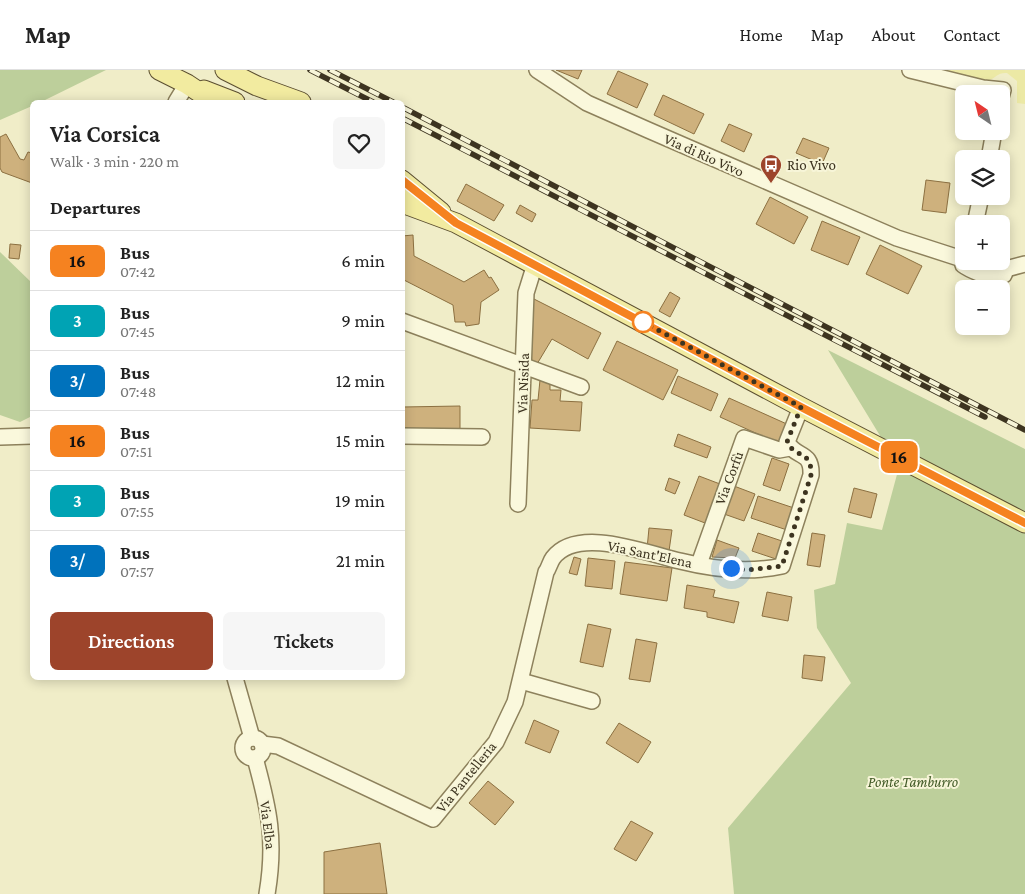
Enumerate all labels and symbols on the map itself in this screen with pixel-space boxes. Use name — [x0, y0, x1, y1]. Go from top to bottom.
north arrow — [955, 85, 1010, 140]
street label: Via di Rio Vivo — [662, 130, 746, 180]
bus stop icon: Rio Vivo — [759, 153, 783, 184]
place label: Rio Vivo — [787, 157, 836, 173]
unlabelled marker — [632, 311, 654, 333]
street label: Via Nisida — [514, 352, 532, 413]
line badge: 16 — [876, 441, 922, 473]
street label: Via Corfù — [712, 449, 747, 507]
street label: Via Sant'Elena — [606, 537, 694, 571]
your location — [719, 556, 744, 581]
street label: Via Pantelleria — [433, 738, 499, 816]
park label: Ponte Tamburro — [868, 774, 958, 790]
street label: Via Elba — [257, 800, 279, 850]

